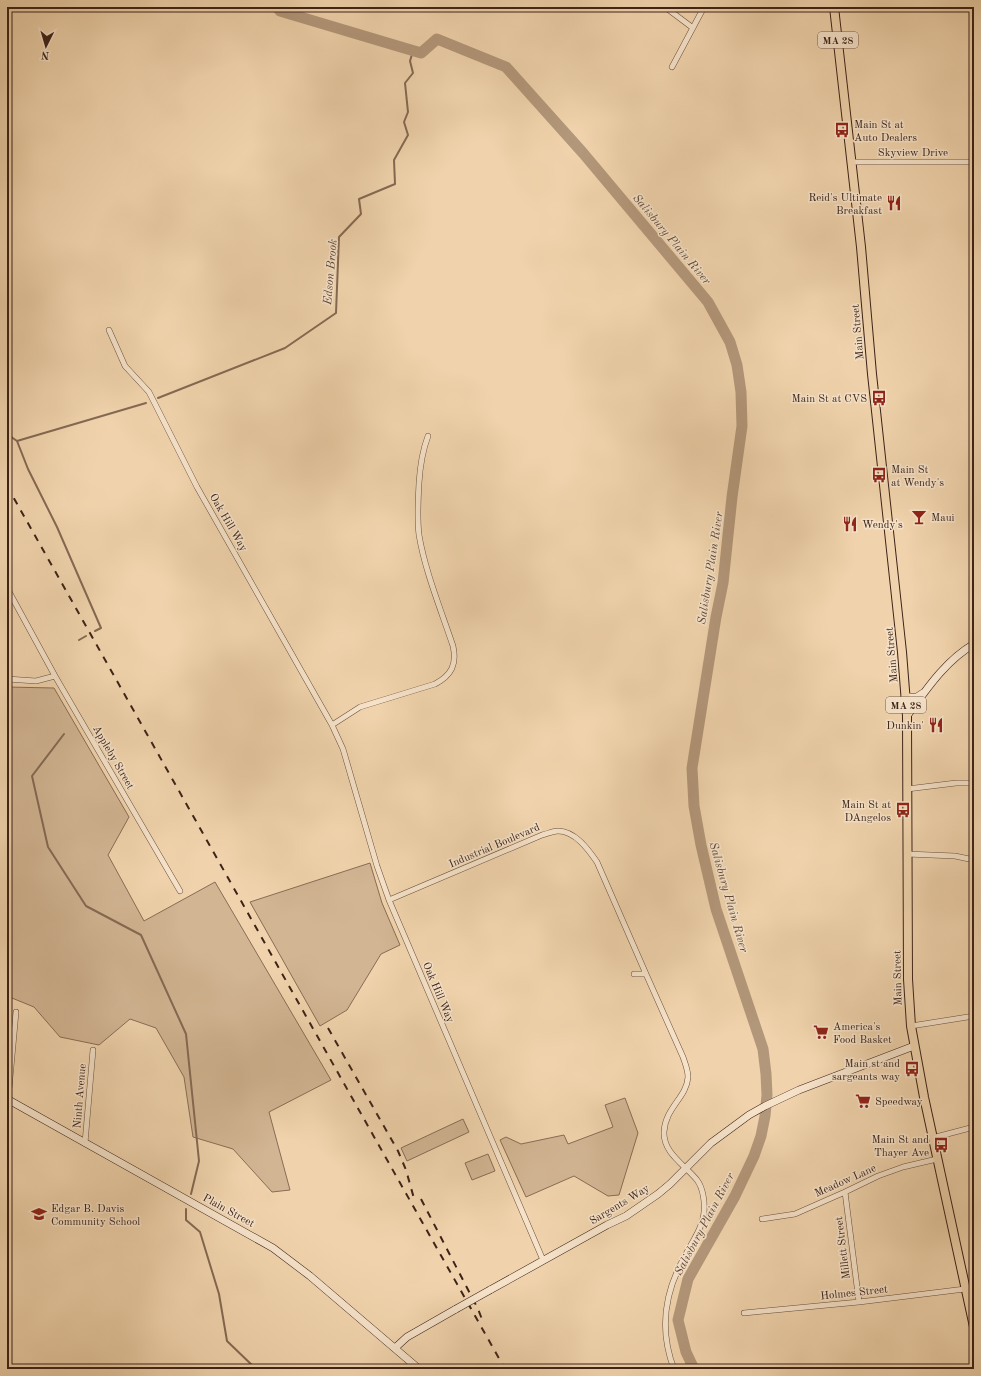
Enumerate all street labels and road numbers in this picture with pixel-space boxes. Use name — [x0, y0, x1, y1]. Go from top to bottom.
road number: MA 28 — [818, 32, 858, 48]
street label: Skyview Drive — [878, 148, 948, 159]
street label: Main Street — [851, 303, 866, 360]
street label: Oak Hill Way — [207, 492, 249, 554]
street label: Main Street — [885, 626, 900, 683]
road number: MA 28 — [886, 697, 926, 713]
street label: Appleby Street — [90, 724, 135, 792]
street label: Industrial Boulevard — [448, 822, 542, 871]
street label: Main Street — [893, 950, 904, 1006]
street label: Oak Hill Way — [420, 961, 455, 1025]
street label: Ninth Avenue — [72, 1063, 89, 1129]
street label: Meadow Lane — [813, 1163, 878, 1200]
street label: Sargents Way — [588, 1183, 652, 1227]
street label: Plain Street — [201, 1193, 256, 1230]
street label: Millett Street — [834, 1216, 853, 1280]
street label: Holmes Street — [820, 1284, 889, 1303]

